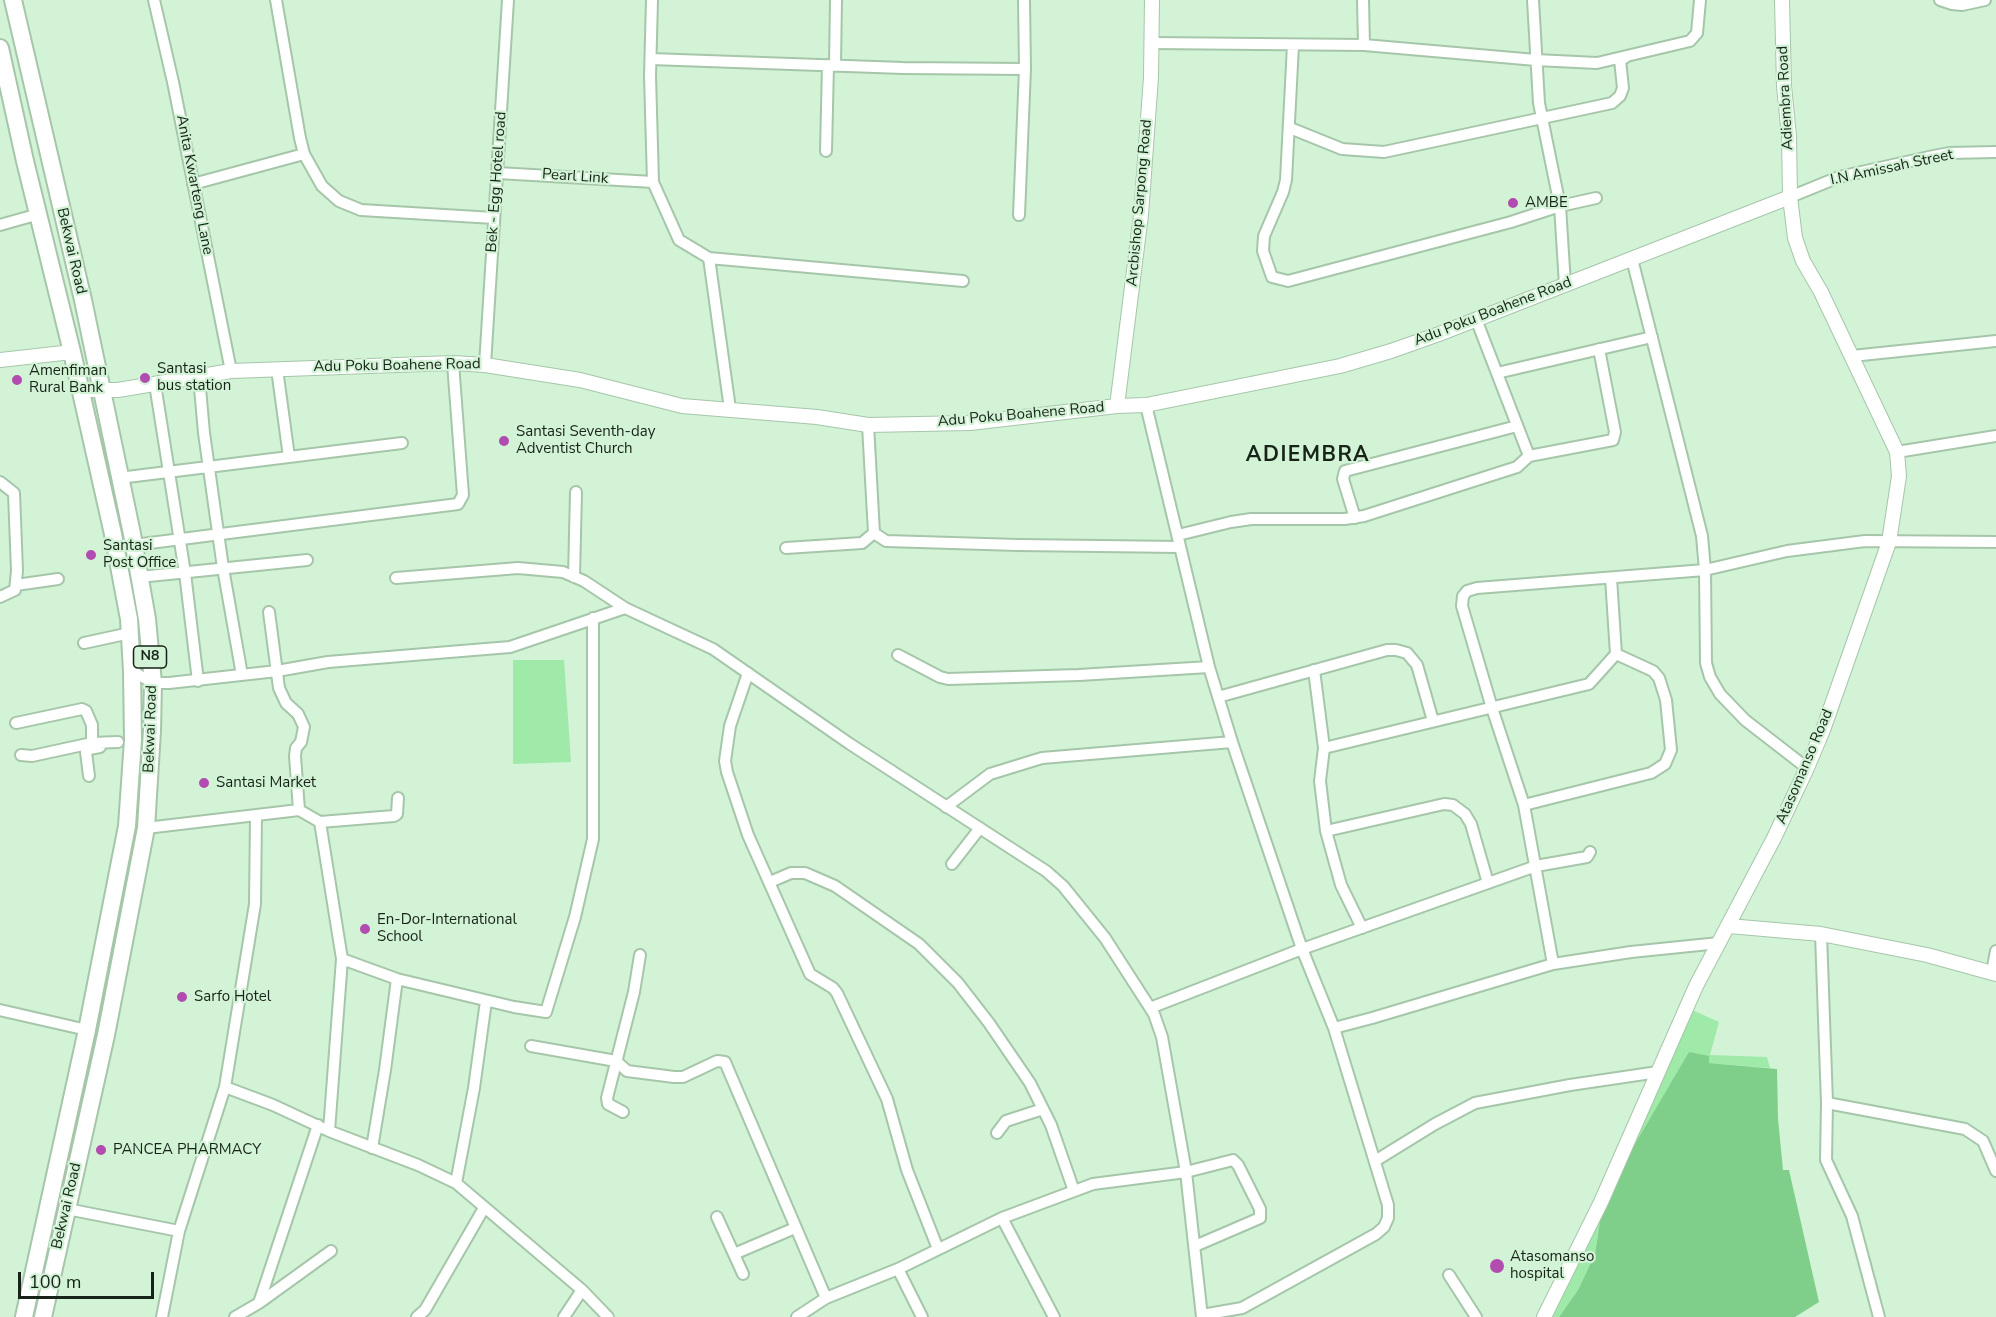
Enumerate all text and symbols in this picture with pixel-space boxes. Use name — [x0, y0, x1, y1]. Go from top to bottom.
street label: Adiembra Road — [1774, 45, 1798, 151]
street label: Bek - Egg Hotel road — [483, 111, 511, 253]
street label: Anita Kwarteng Lane — [172, 114, 216, 256]
street label: Arcbishop Sarpong Road — [1124, 119, 1156, 287]
street label: I.N Amissah Street — [1829, 146, 1955, 190]
street label: Pearl Link — [541, 166, 609, 188]
place label: AMBE — [1525, 194, 1568, 212]
marker: AMBE — [1506, 196, 1520, 210]
street label: Bekwai Road — [52, 206, 90, 296]
street label: Adu Poku Boahene Road — [1412, 274, 1574, 350]
street label: Adu Poku Boahene Road — [313, 356, 481, 376]
place label: Santasi bus station — [157, 360, 231, 395]
place label: Amenfiman Rural Bank — [29, 362, 107, 397]
marker: Santasi bus station — [138, 371, 152, 385]
marker: Amenfiman Rural Bank — [10, 373, 24, 387]
street label: Adu Poku Boahene Road — [937, 399, 1105, 431]
place label: Santasi Seventh-day Adventist Church — [516, 423, 655, 458]
marker: Santasi Seventh-day Adventist Church — [497, 434, 511, 448]
district label: ADIEMBRA — [1246, 443, 1370, 469]
place label: Santasi Post Office — [103, 537, 176, 572]
marker: Santasi Post Office — [84, 548, 98, 562]
road number: N8 — [134, 646, 166, 668]
street label: Bekwai Road — [140, 685, 162, 773]
street label: Atasomanso Road — [1773, 707, 1837, 827]
place label: Santasi Market — [216, 774, 316, 792]
marker: Santasi Market — [197, 776, 211, 790]
place label: En-Dor-International School — [377, 911, 517, 946]
marker: En-Dor-International School — [358, 922, 372, 936]
place label: Sarfo Hotel — [194, 988, 271, 1006]
marker: Sarfo Hotel — [175, 990, 189, 1004]
place label: PANCEA PHARMACY — [113, 1141, 261, 1159]
marker: PANCEA PHARMACY — [94, 1143, 108, 1157]
street label: Bekwai Road — [48, 1161, 86, 1251]
place label: Atasomanso hospital — [1510, 1248, 1594, 1283]
marker: Atasomanso hospital — [1488, 1257, 1506, 1275]
scale bar — [21, 1260, 158, 1298]
text: 100 m — [29, 1270, 81, 1294]

